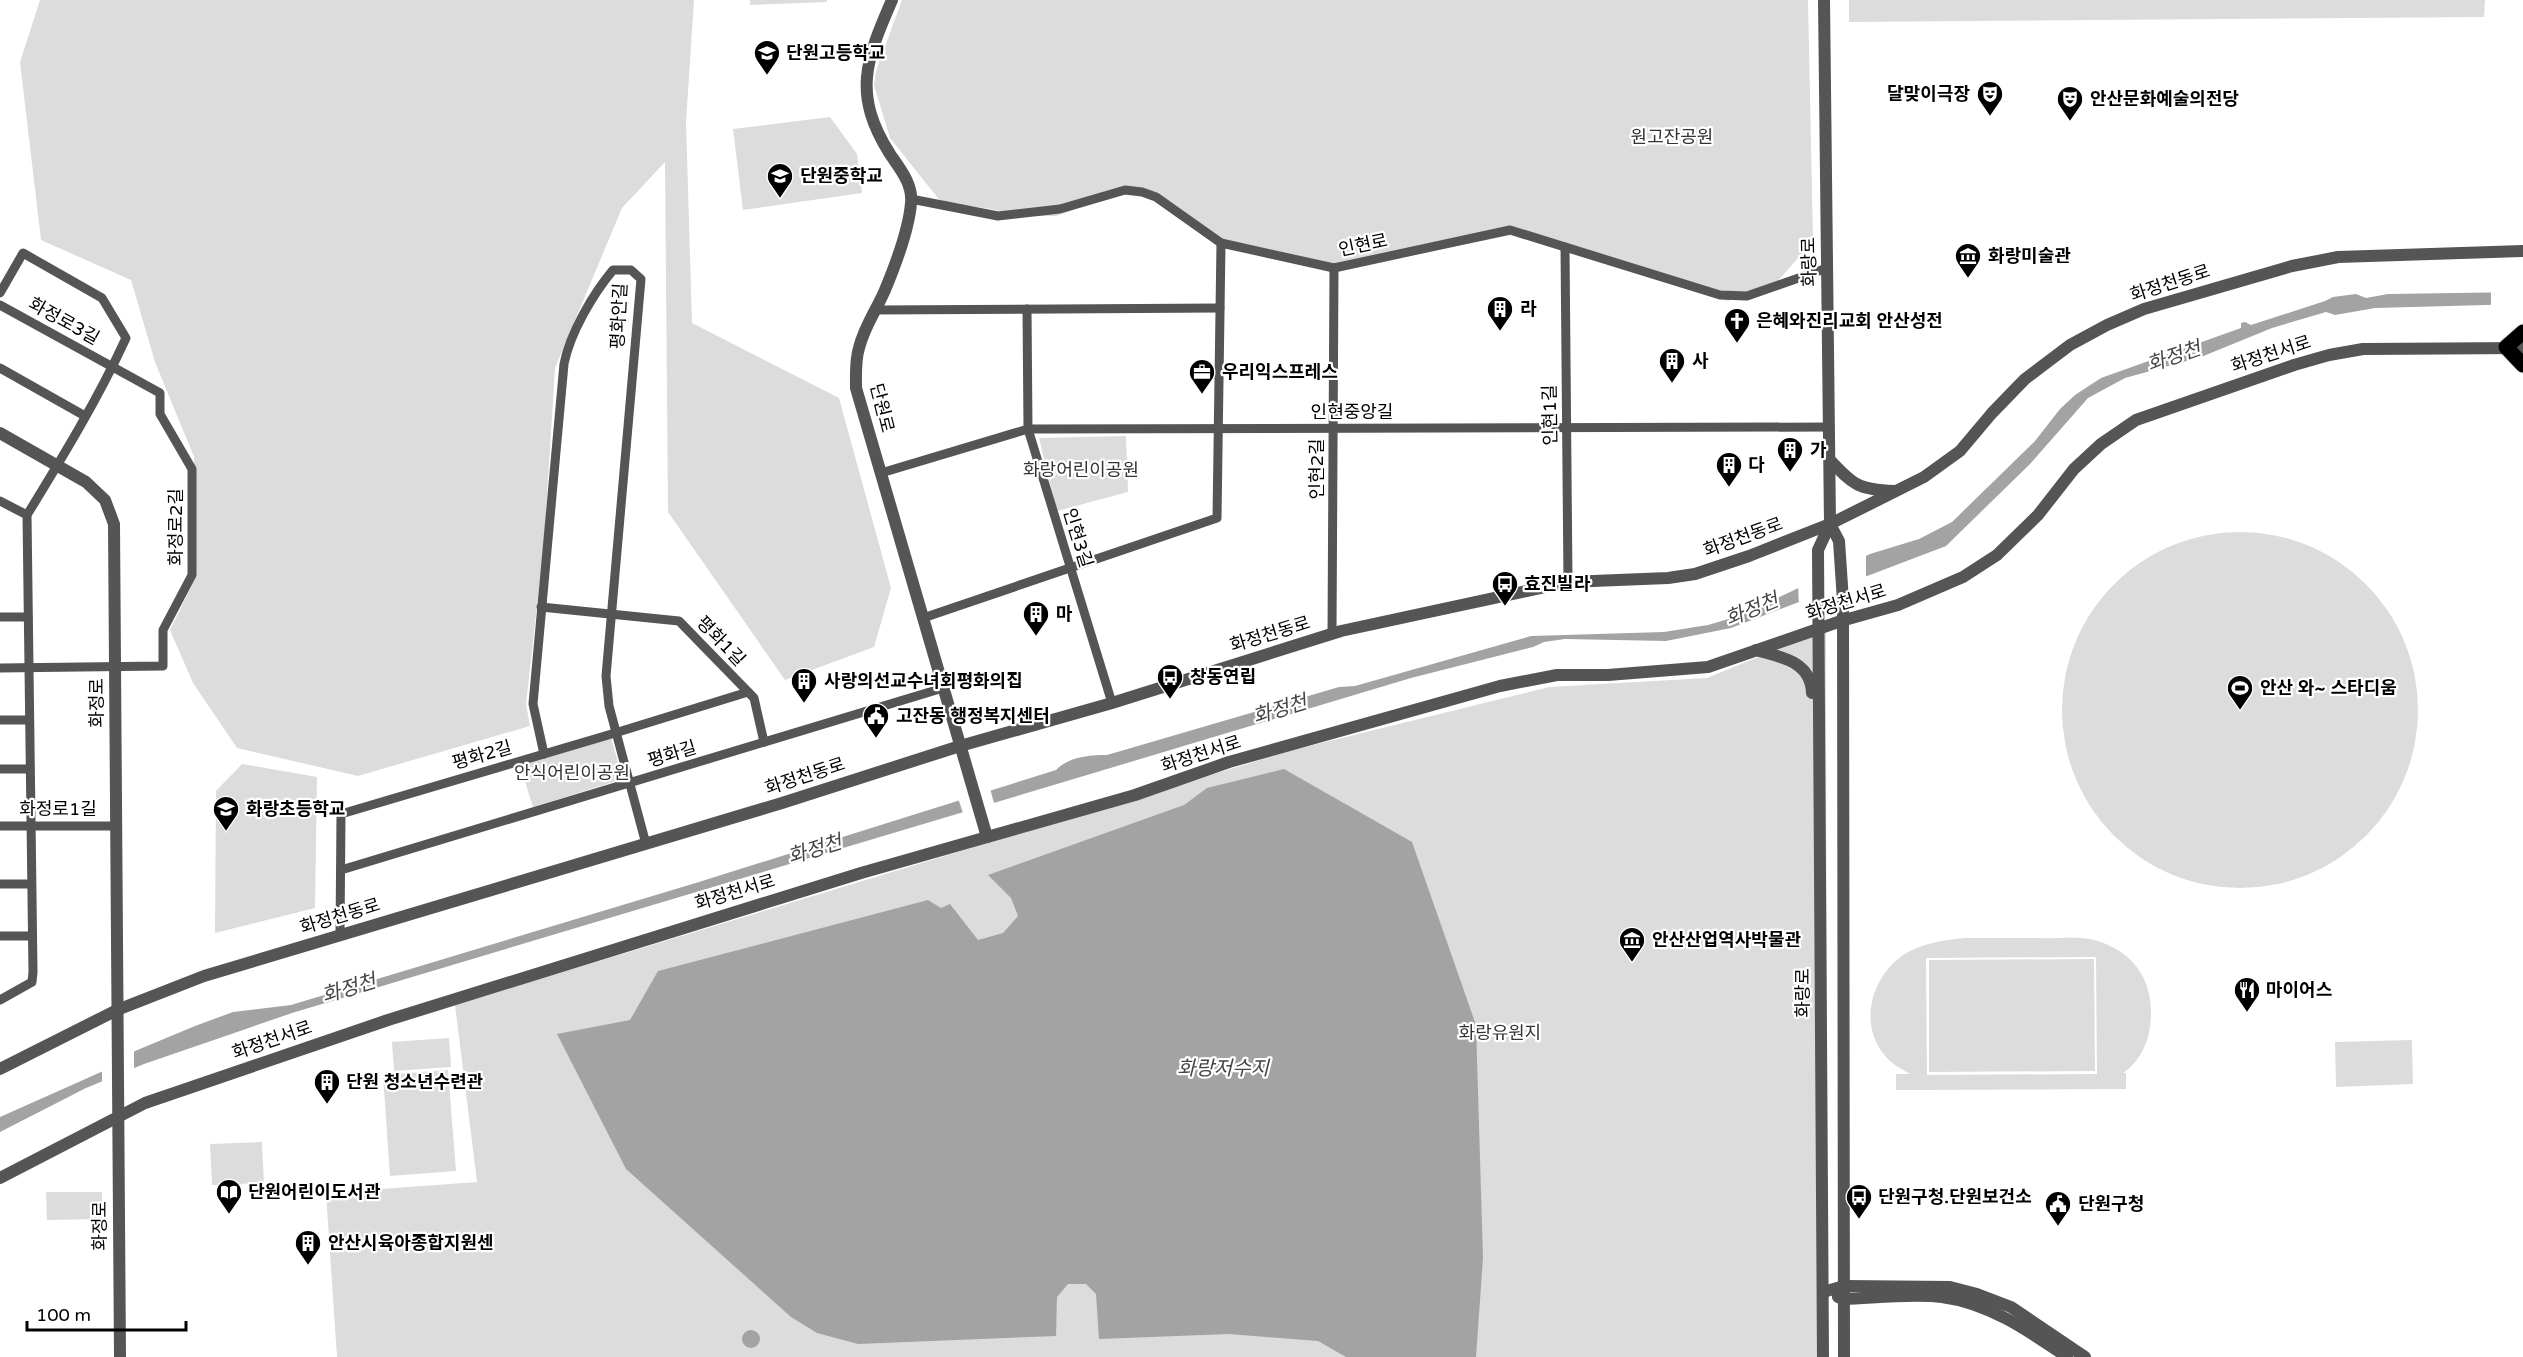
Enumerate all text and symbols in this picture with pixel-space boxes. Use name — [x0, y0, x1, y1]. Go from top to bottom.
school or university icon: 단원고등학교 — [752, 38, 782, 76]
place label: 단원고등학교 — [786, 42, 885, 64]
theatre icon: 달맞이극장 — [1975, 79, 2005, 117]
place label: 달맞이극장 — [1887, 83, 1970, 105]
theatre icon: 안산문화예술의전당 — [2055, 84, 2085, 122]
place label: 안산문화예술의전당 — [2090, 88, 2239, 110]
park label: 원고잔공원 — [1631, 126, 1713, 148]
school or university icon: 단원중학교 — [765, 161, 795, 199]
place label: 단원중학교 — [800, 165, 883, 187]
street label: 인현로 — [1336, 229, 1390, 261]
street label: 화랑로 — [1798, 237, 1820, 287]
museum icon: 화랑미술관 — [1953, 241, 1983, 279]
place label: 화랑미술관 — [1988, 245, 2071, 267]
street label: 화정천동로 — [2127, 260, 2213, 306]
street label: 평화안길 — [606, 282, 632, 350]
street label: 화정로3길 — [25, 293, 103, 349]
building icon: 라 — [1485, 294, 1515, 332]
place label: 라 — [1520, 298, 1537, 320]
church icon: 은혜와진리교회 안산성전 — [1722, 306, 1752, 344]
place label: 은혜와진리교회 안산성전 — [1756, 310, 1943, 332]
street label: 화정천서로 — [2228, 331, 2314, 377]
water label: 화정천 — [2144, 336, 2206, 377]
building icon: 사 — [1657, 346, 1687, 384]
place label: 사 — [1692, 350, 1709, 372]
office icon: 우리익스프레스 — [1187, 357, 1217, 395]
place label: 우리익스프레스 — [1222, 361, 1338, 383]
street label: 단원로 — [865, 381, 899, 435]
street label: 인현1길 — [1538, 384, 1562, 446]
street label: 인현중앙길 — [1311, 401, 1393, 423]
building icon: 가 — [1775, 435, 1805, 473]
street label: 인현2길 — [1306, 439, 1328, 499]
place label: 가 — [1810, 439, 1827, 461]
building icon: 다 — [1714, 450, 1744, 488]
place label: 다 — [1748, 454, 1765, 476]
park label: 화랑어린이공원 — [1023, 459, 1139, 481]
street label: 화정로2길 — [165, 488, 187, 566]
street label: 인현3길 — [1059, 506, 1097, 570]
street label: 화정천동로 — [1700, 513, 1786, 561]
bus stop icon: 효진빌라 — [1490, 569, 1520, 607]
place label: 효진빌라 — [1524, 573, 1591, 595]
street label: 화정천서로 — [1803, 579, 1889, 625]
water label: 화정천 — [1722, 588, 1784, 631]
building icon: 마 — [1021, 599, 1051, 637]
place label: 마 — [1056, 603, 1073, 625]
street label: 평화1길 — [692, 611, 750, 671]
street label: 화정천동로 — [1227, 611, 1313, 657]
bus stop icon: 창동연립 — [1155, 662, 1185, 700]
building icon: 사랑의선교수녀회평화의집 — [789, 666, 819, 704]
place label: 창동연립 — [1190, 666, 1256, 688]
place label: 사랑의선교수녀회평화의집 — [824, 670, 1023, 692]
sports icon: 안산 와~ 스타디움 — [2225, 673, 2255, 711]
place label: 안산 와~ 스타디움 — [2260, 677, 2397, 699]
street label: 화정로 — [86, 678, 108, 728]
water label: 화정천 — [1250, 690, 1312, 730]
public building icon: 고잔동 행정복지센터 — [861, 701, 891, 739]
place label: 고잔동 행정복지센터 — [896, 705, 1050, 727]
street label: 화정천서로 — [1158, 731, 1244, 777]
street label: 평화2길 — [450, 736, 514, 774]
street label: 평화길 — [645, 736, 699, 772]
street label: 화정천동로 — [762, 753, 848, 799]
park label: 안식어린이공원 — [514, 762, 630, 784]
school or university icon: 화랑초등학교 — [211, 794, 241, 832]
street label: 화정로1길 — [19, 798, 97, 820]
place label: 화랑초등학교 — [246, 798, 345, 820]
water label: 화정천 — [785, 830, 847, 870]
street label: 화정천서로 — [692, 869, 778, 915]
street label: 화정천동로 — [297, 893, 383, 939]
museum icon: 안산산업역사박물관 — [1617, 925, 1647, 963]
place label: 안산산업역사박물관 — [1652, 929, 1801, 951]
street label: 화랑로 — [1792, 968, 1814, 1018]
water label: 화정천 — [319, 969, 381, 1009]
restaurant icon: 마이어스 — [2232, 975, 2262, 1013]
place label: 마이어스 — [2266, 979, 2332, 1001]
street label: 화정천서로 — [229, 1016, 315, 1064]
park label: 화랑유원지 — [1459, 1022, 1541, 1044]
water label: 화랑저수지 — [1177, 1057, 1271, 1081]
building icon: 단원 청소년수련관 — [312, 1067, 342, 1105]
place label: 단원 청소년수련관 — [346, 1071, 484, 1093]
library icon: 단원어린이도서관 — [214, 1177, 244, 1215]
place label: 단원어린이도서관 — [248, 1181, 381, 1203]
bus stop icon: 단원구청.단원보건소 — [1844, 1182, 1874, 1220]
place label: 단원구청.단원보건소 — [1878, 1186, 2032, 1208]
public building icon: 단원구청 — [2043, 1189, 2073, 1227]
place label: 단원구청 — [2078, 1193, 2144, 1215]
street label: 화정로 — [89, 1201, 111, 1251]
building icon: 안산시육아종합지원센 — [293, 1228, 323, 1266]
place label: 안산시육아종합지원센 — [328, 1232, 494, 1254]
scale bar — [27, 1294, 186, 1332]
text: 100 m — [36, 1304, 91, 1326]

